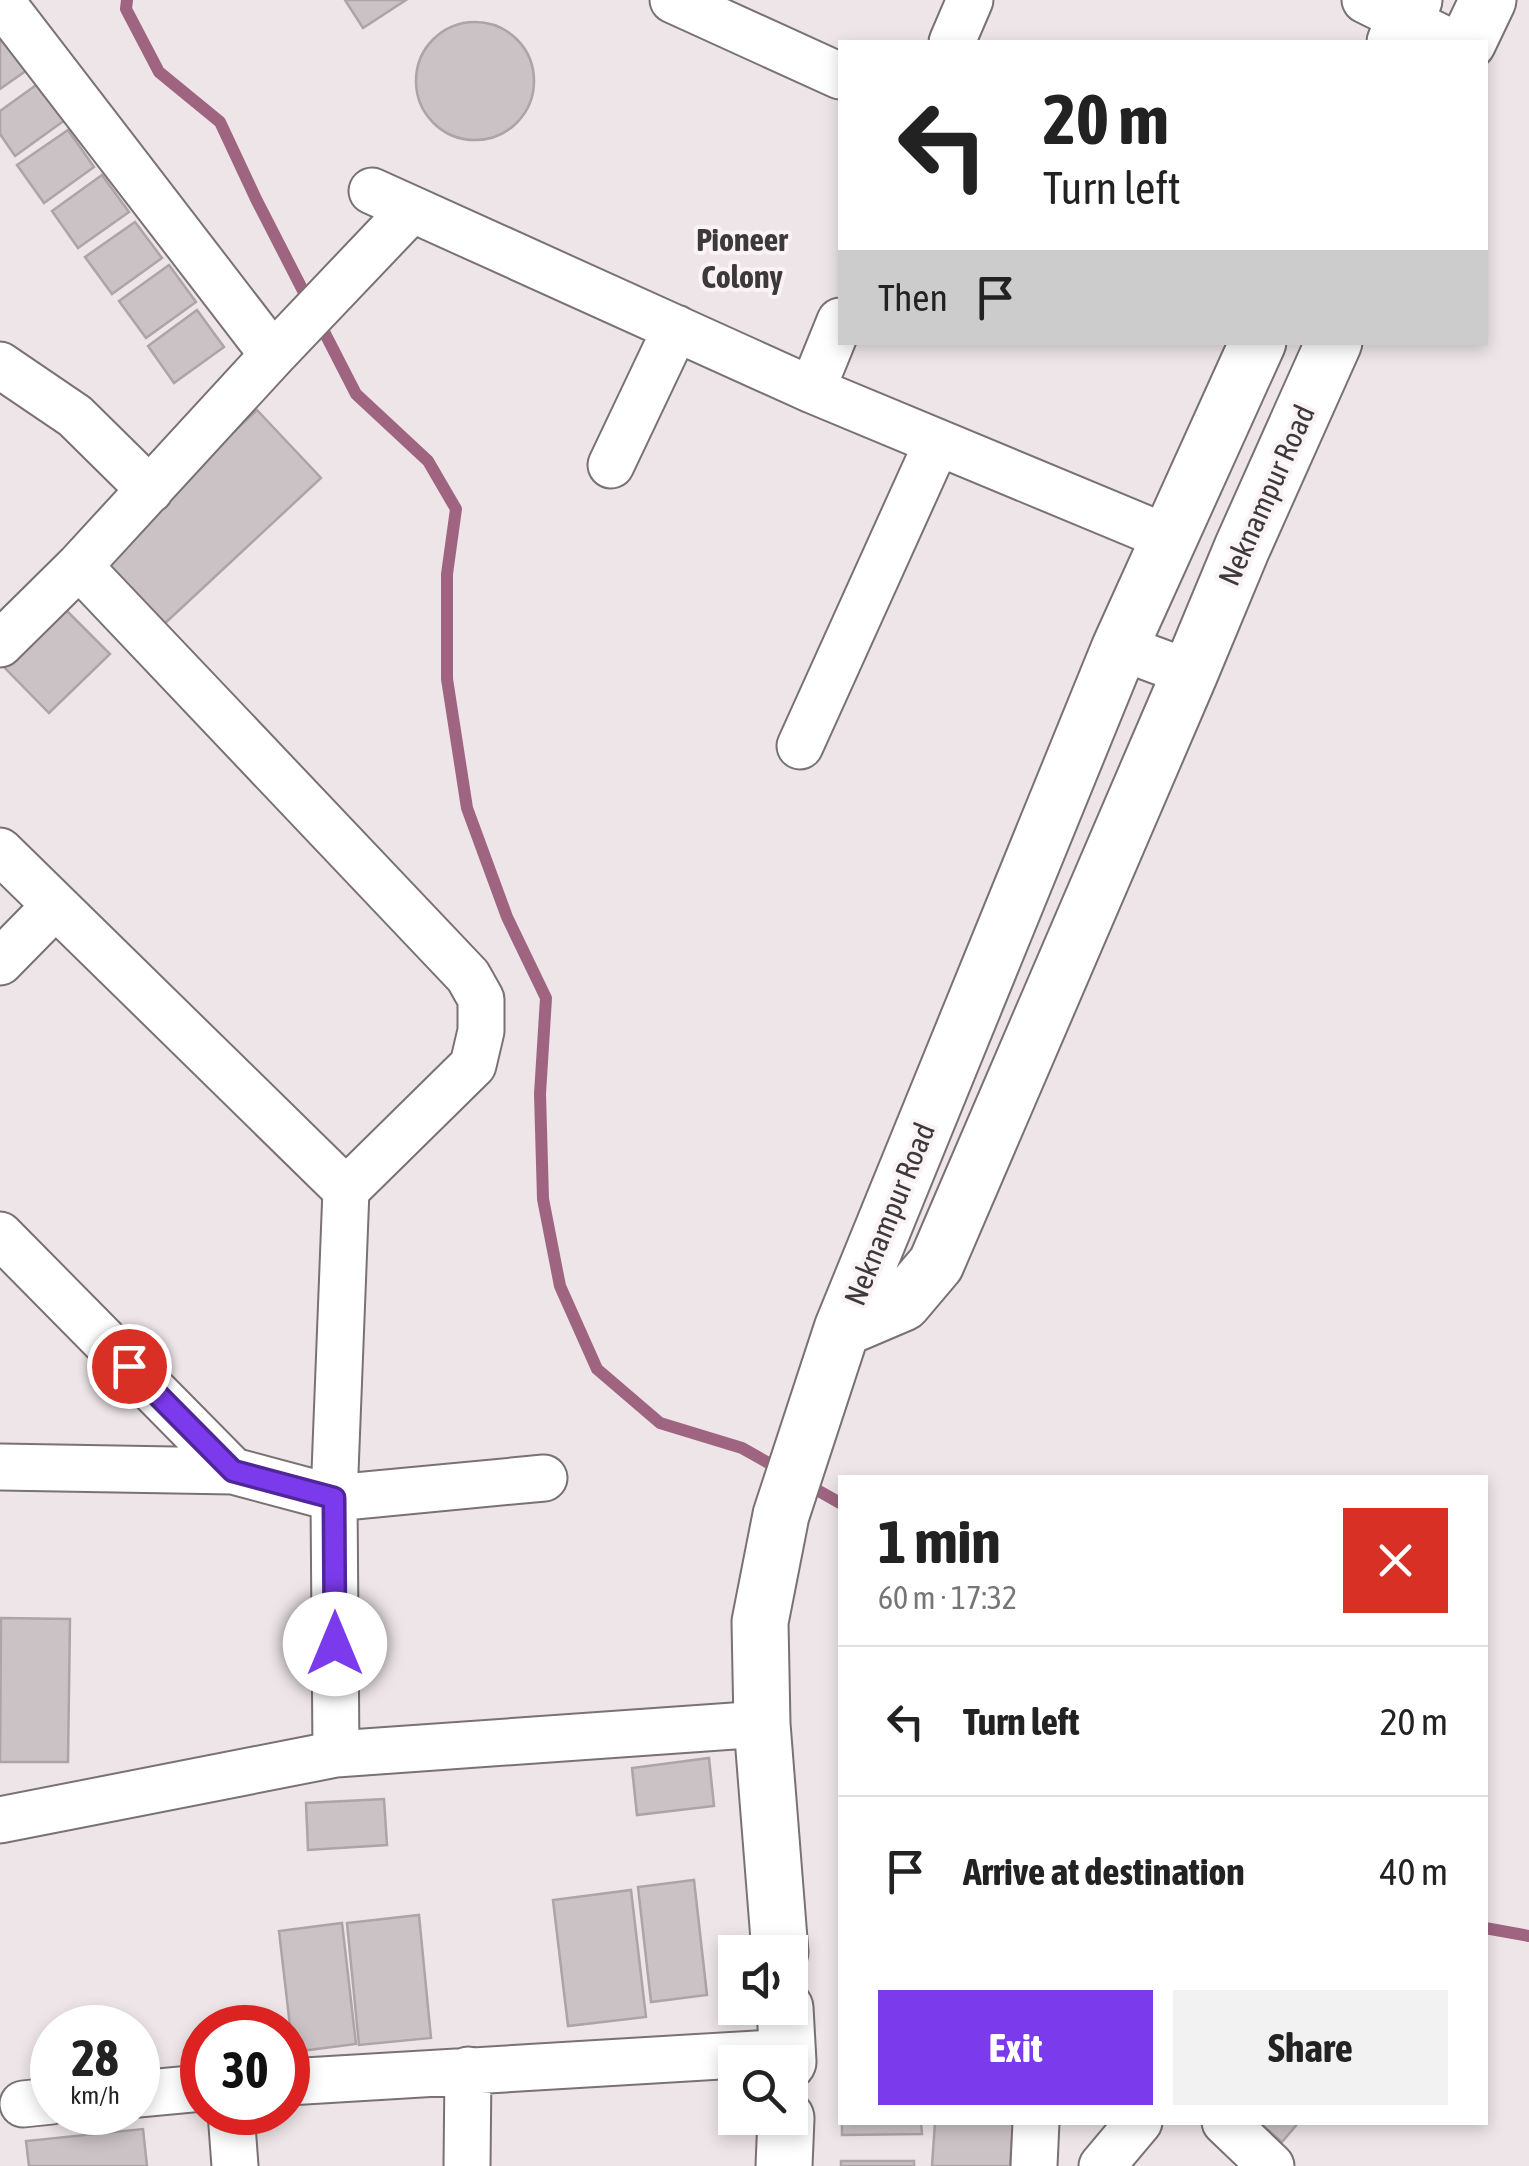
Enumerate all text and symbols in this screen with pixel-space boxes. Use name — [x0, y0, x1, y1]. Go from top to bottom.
text: 20 m — [1043, 79, 1169, 159]
icon: left — [878, 80, 1008, 210]
text: Turn left — [1043, 162, 1181, 214]
district label: Pioneer Colony — [696, 221, 788, 295]
icon: arrive — [968, 270, 1023, 325]
text: Then — [878, 276, 948, 319]
street label: Neknampur Road — [1211, 400, 1321, 590]
street label: Neknampur Road — [837, 1118, 941, 1310]
pin — [87, 1324, 172, 1409]
icon: arrive — [102, 1339, 157, 1394]
text: 1 min — [878, 1507, 1001, 1576]
button: close — [1343, 1508, 1448, 1613]
text: 60 m · 17:32 — [878, 1579, 1017, 1616]
position arrow — [283, 1592, 387, 1696]
icon: left — [878, 1694, 933, 1749]
text: Turn left — [963, 1700, 1079, 1743]
text: 20 m — [1380, 1700, 1448, 1743]
icon: arrive — [878, 1844, 933, 1899]
text: Arrive at destination — [963, 1850, 1245, 1893]
text: 40 m — [1380, 1850, 1448, 1893]
map controls — [718, 1935, 808, 2135]
button: sound — [718, 1935, 808, 2025]
button: Exit — [878, 1990, 1153, 2105]
button: Share — [1173, 1990, 1448, 2105]
speed limit sign: 30 — [180, 2005, 310, 2135]
text: 28 — [71, 2029, 118, 2087]
button: search — [718, 2045, 808, 2135]
text: km/h — [70, 2081, 120, 2109]

